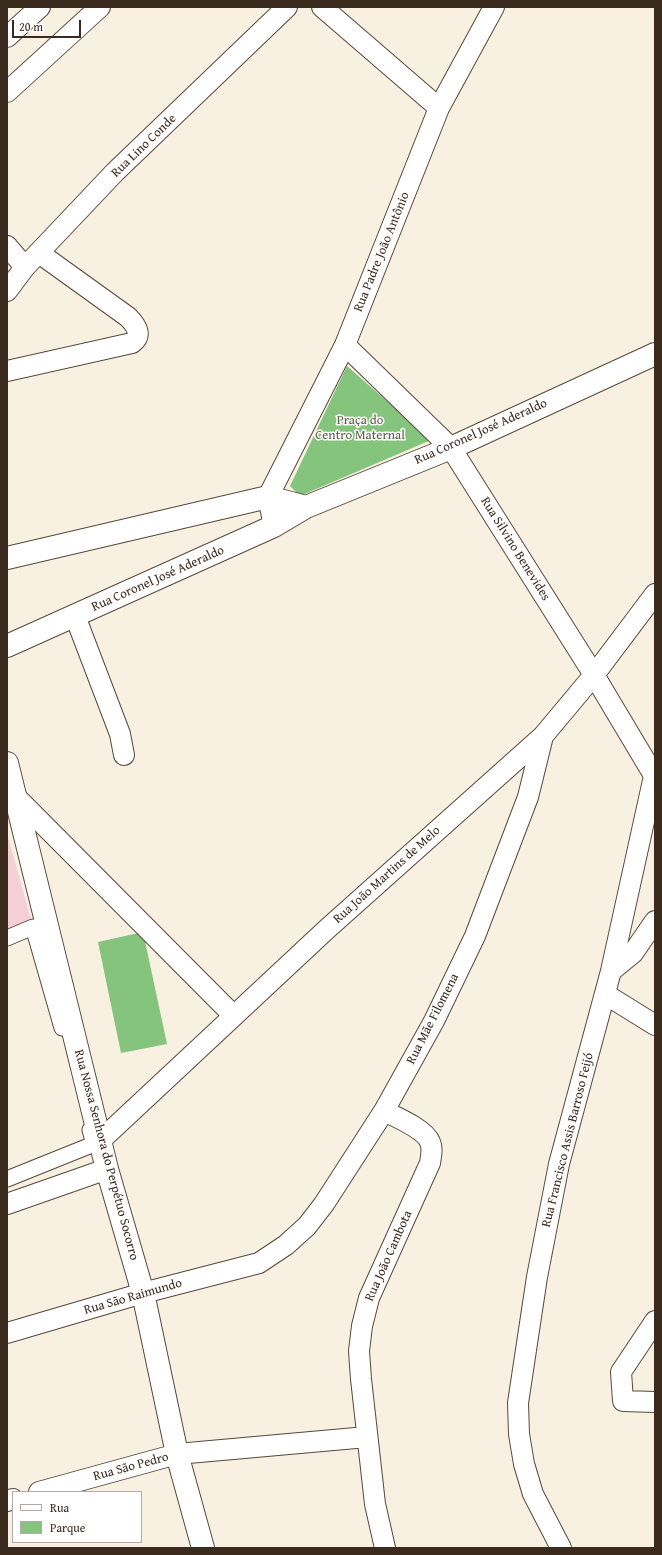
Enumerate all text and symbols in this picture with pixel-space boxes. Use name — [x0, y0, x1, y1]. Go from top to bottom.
scale bar — [14, 12, 83, 38]
text: 20 m — [19, 18, 43, 35]
street label: Rua Lino Conde — [108, 111, 180, 181]
street label: Rua Padre João Antônio — [351, 190, 413, 314]
street label: Rua Coronel José Aderaldo — [412, 396, 550, 468]
park label: Praça do Centro Maternal — [315, 413, 405, 444]
street label: Rua Silvino Benevides — [477, 494, 553, 604]
street label: Rua Coronel José Aderaldo — [89, 543, 227, 615]
street label: Rua João Martins de Melo — [330, 823, 444, 927]
street label: Rua Mãe Filomena — [403, 971, 463, 1067]
street label: Rua Nossa Senhora do Perpétuo Socorro — [70, 1048, 142, 1262]
street label: Rua Francisco Assis Barroso Feijó — [539, 1051, 597, 1229]
street label: Rua João Cambota — [362, 1208, 416, 1304]
street label: Rua São Raimundo — [82, 1276, 184, 1318]
street label: Rua São Pedro — [92, 1449, 170, 1485]
legend — [12, 1491, 142, 1543]
text: Rua — [50, 1499, 69, 1516]
text: Parque — [50, 1519, 85, 1536]

